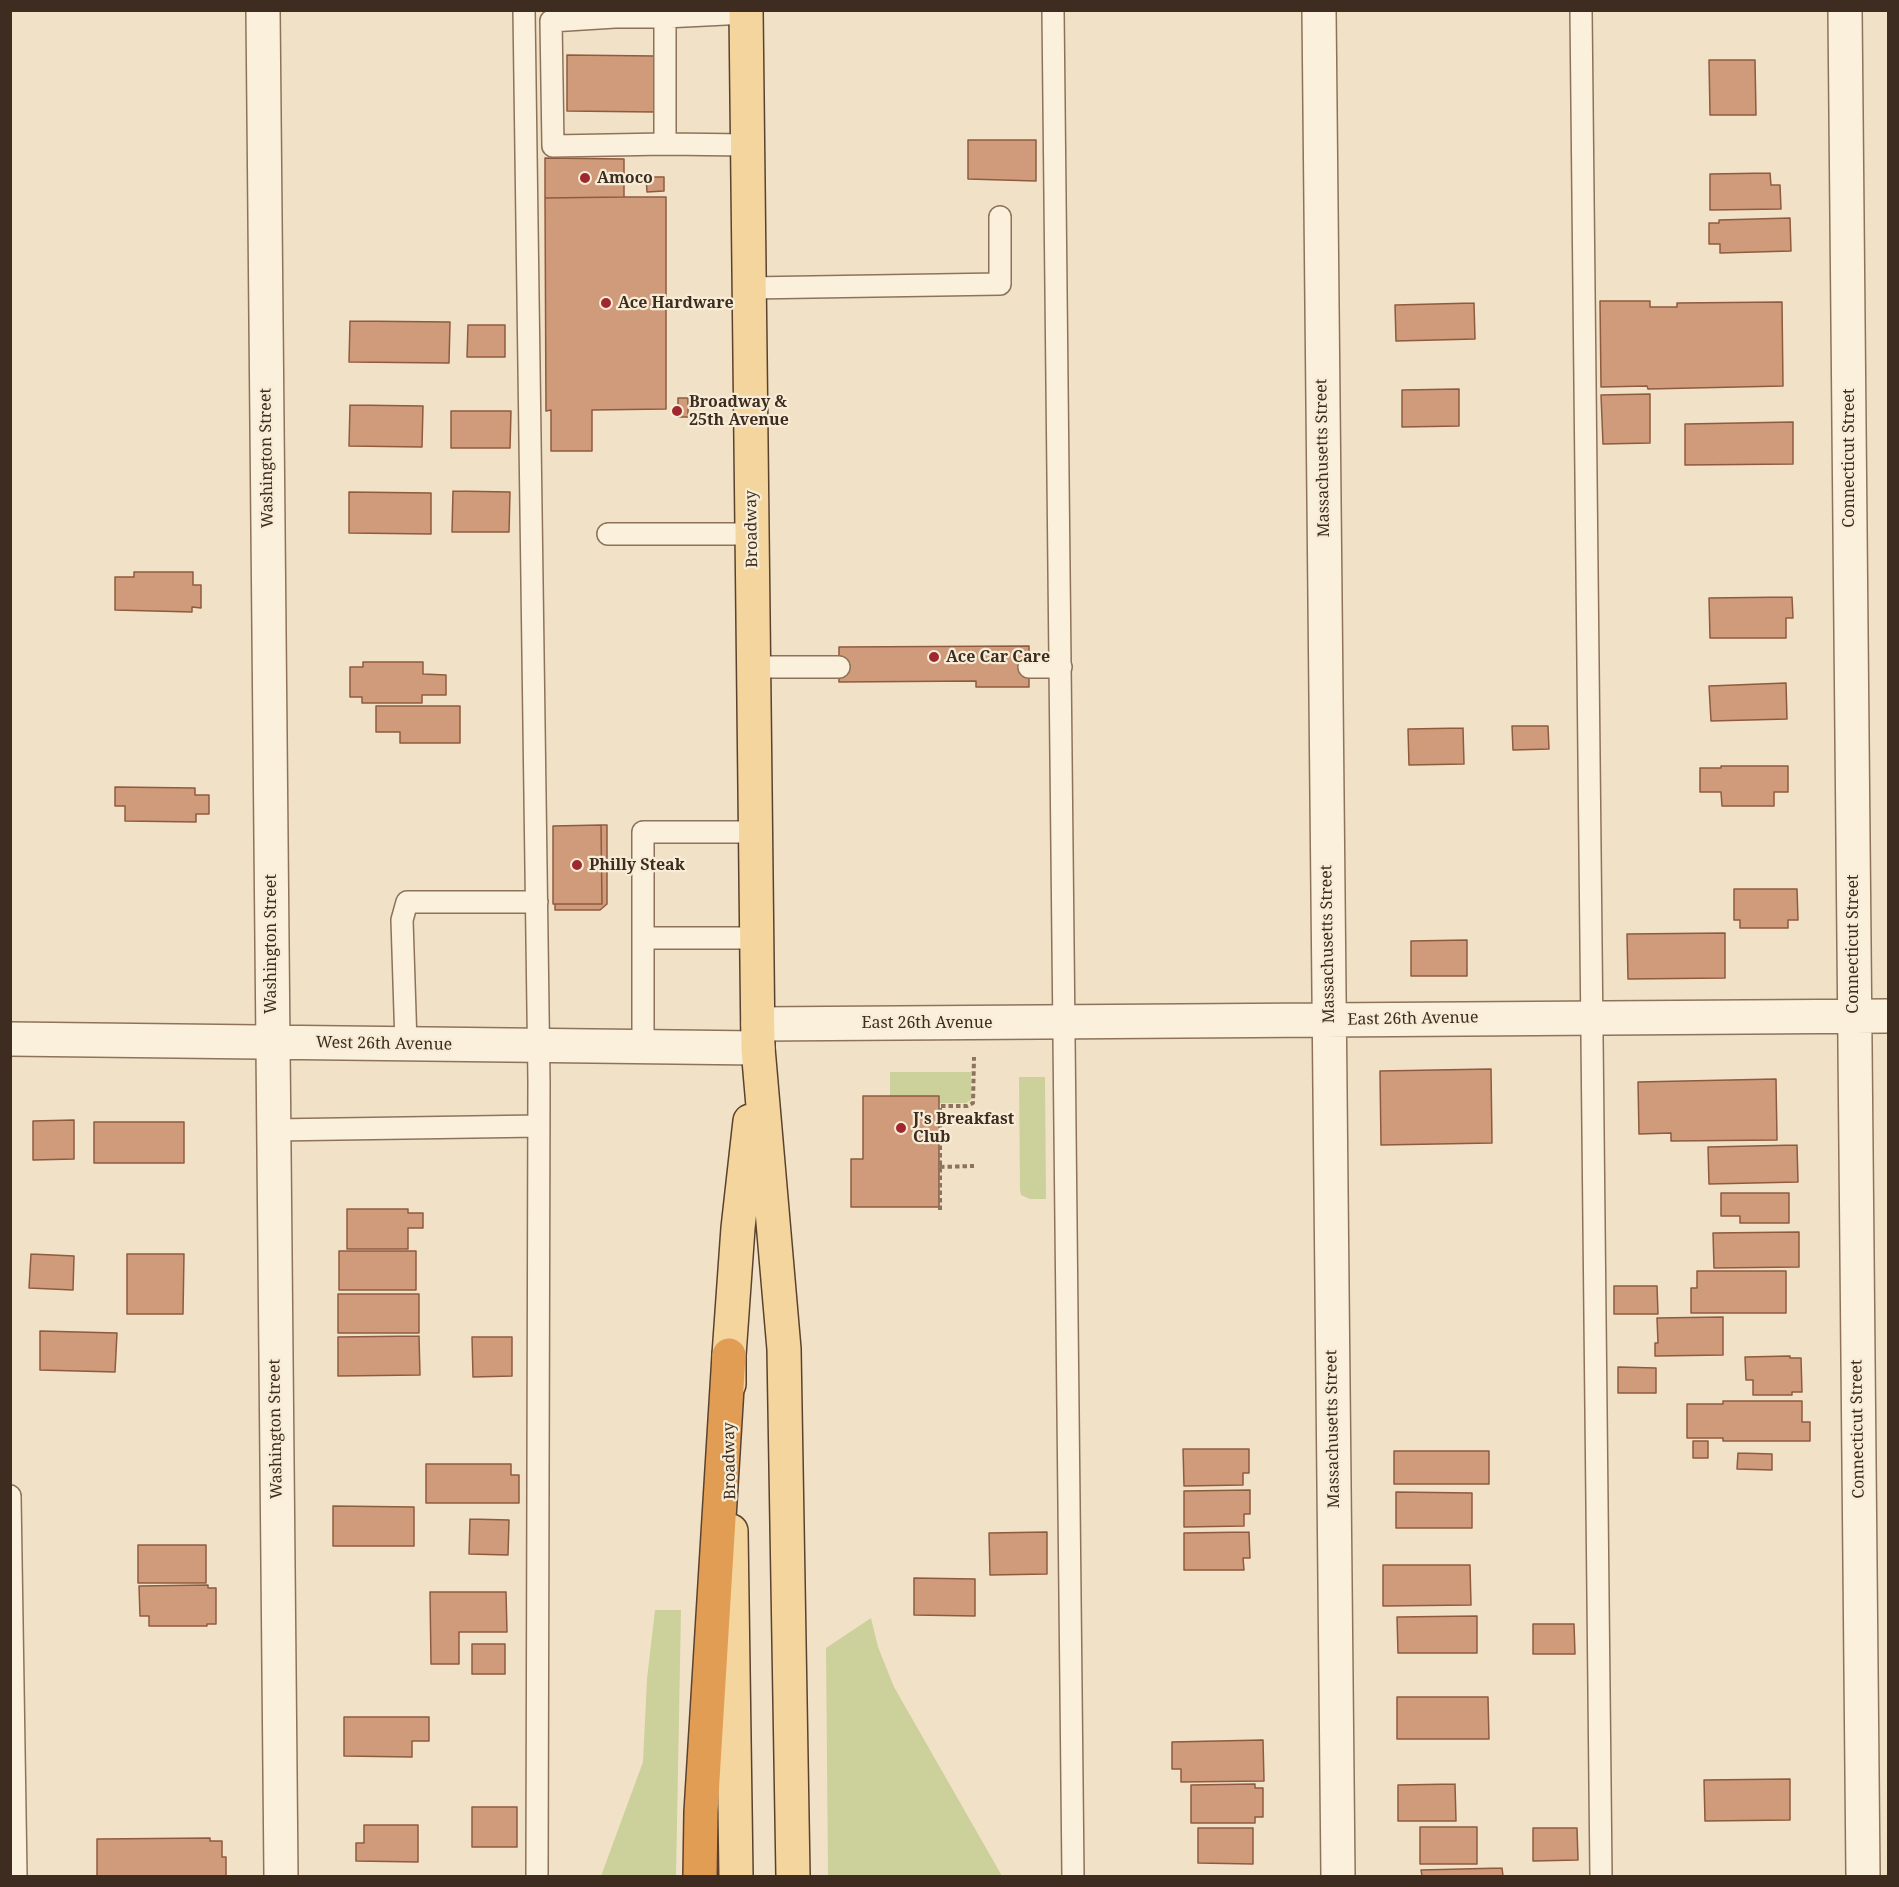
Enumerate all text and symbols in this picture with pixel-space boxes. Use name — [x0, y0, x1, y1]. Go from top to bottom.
place label: Amoco — [597, 168, 653, 188]
marker: Amoco — [578, 171, 592, 185]
place label: Ace Hardware — [618, 293, 734, 313]
marker: Ace Hardware — [599, 296, 613, 310]
street label: Massachusetts Street — [1312, 379, 1334, 537]
street label: Washington Street — [256, 388, 278, 528]
street label: Connecticut Street — [1839, 388, 1859, 528]
place label: Broadway & 25th Avenue — [689, 392, 789, 430]
marker: Broadway & 25th Avenue — [670, 404, 684, 418]
street label: Broadway — [742, 490, 762, 568]
place label: Ace Car Care — [946, 647, 1050, 667]
marker: Ace Car Care — [927, 650, 941, 664]
place label: Philly Steak — [589, 855, 685, 875]
marker: Philly Steak — [570, 858, 584, 872]
street label: Massachusetts Street — [1317, 865, 1339, 1023]
street label: Washington Street — [261, 874, 281, 1014]
street label: Connecticut Street — [1843, 874, 1863, 1014]
street label: East 26th Avenue — [1347, 1008, 1479, 1030]
street label: East 26th Avenue — [861, 1013, 993, 1033]
street label: West 26th Avenue — [316, 1033, 452, 1055]
place label: J's Breakfast Club — [913, 1109, 1014, 1147]
marker: J's Breakfast Club — [894, 1121, 908, 1135]
street label: Massachusetts Street — [1322, 1350, 1344, 1508]
street label: Washington Street — [265, 1359, 287, 1499]
street label: Connecticut Street — [1847, 1359, 1869, 1499]
street label: Broadway — [720, 1422, 740, 1500]

